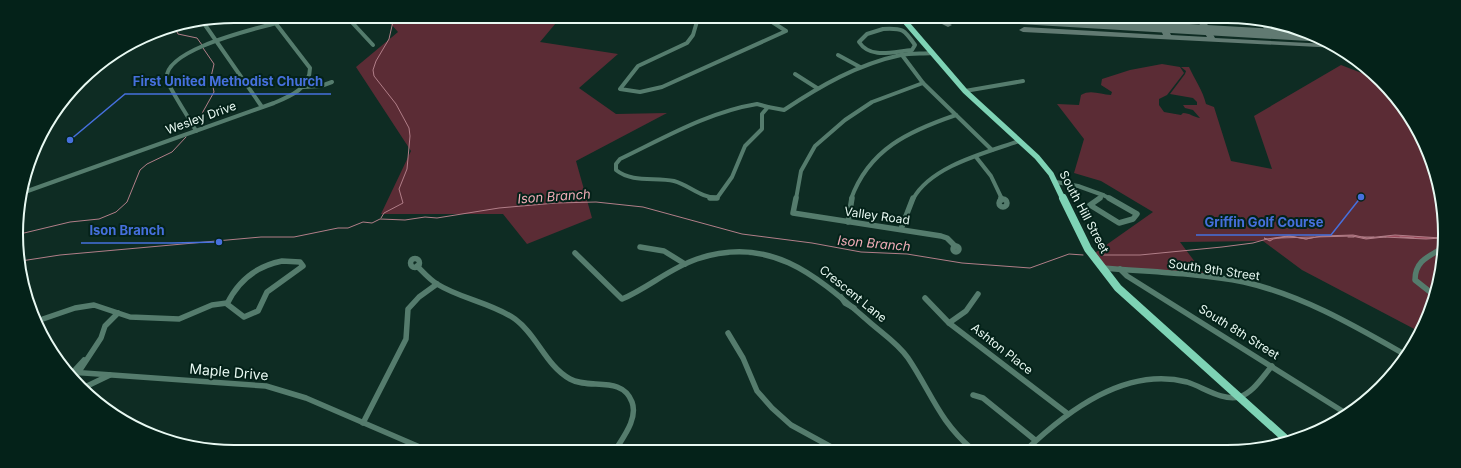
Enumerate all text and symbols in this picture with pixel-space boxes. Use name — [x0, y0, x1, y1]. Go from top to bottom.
callout: First United Methodist Church — [125, 69, 331, 94]
text: First United Methodist Church — [133, 73, 323, 89]
street label: Wesley Drive — [163, 98, 238, 137]
street label: South Hill Street — [1056, 168, 1113, 256]
water label: Ison Branch — [517, 185, 592, 207]
street label: Valley Road — [843, 203, 911, 228]
callout: Griffin Golf Course — [1196, 210, 1331, 235]
text: Griffin Golf Course — [1205, 214, 1324, 230]
callout: Ison Branch — [81, 218, 172, 243]
text: Ison Branch — [89, 222, 165, 238]
water label: Ison Branch — [837, 232, 912, 254]
street label: South 9th Street — [1167, 256, 1261, 283]
street label: Crescent Lane — [817, 262, 890, 325]
street label: South 8th Street — [1196, 301, 1282, 362]
street label: Ashton Place — [968, 320, 1036, 377]
street label: Maple Drive — [189, 360, 269, 383]

